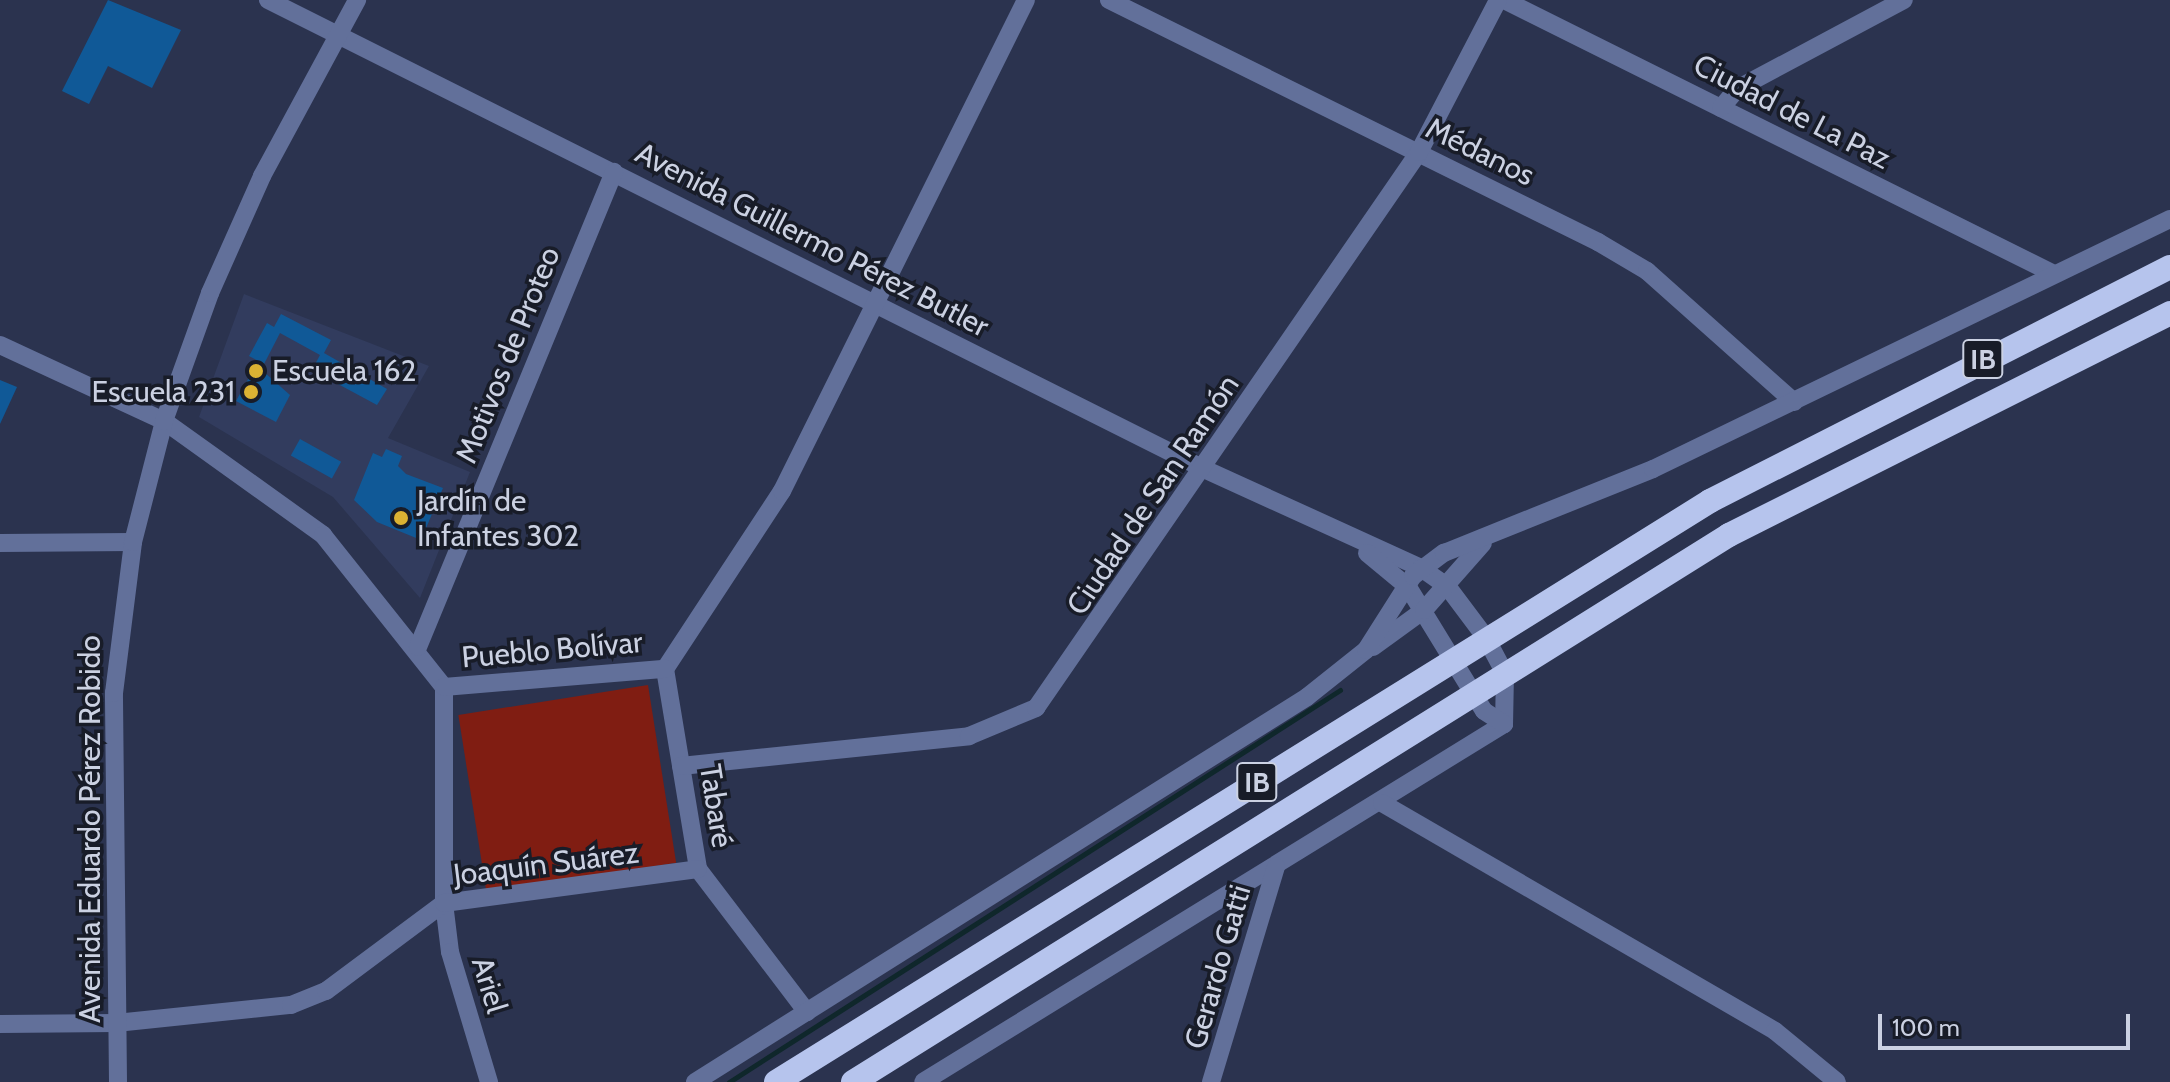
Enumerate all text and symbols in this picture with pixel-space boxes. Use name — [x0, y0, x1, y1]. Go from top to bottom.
street label: Ciudad de La Paz — [1688, 47, 1896, 177]
street label: Médanos — [1420, 110, 1540, 194]
street label: Avenida Guillermo Pérez Butler — [629, 135, 995, 345]
street label: Motivos de Proteo — [448, 242, 568, 468]
road number: IB — [1961, 335, 2005, 383]
place label: Escuela 162 — [272, 353, 416, 389]
marker: Escuela 162 — [247, 362, 265, 380]
street label: Ciudad de San Ramón — [1059, 368, 1247, 622]
place label: Escuela 231 — [91, 374, 235, 410]
marker: Escuela 231 — [242, 383, 260, 401]
place label: Jardín de Infantes 302 — [417, 483, 579, 554]
marker: Jardín de Infantes 302 — [392, 509, 410, 527]
street label: Pueblo Bolívar — [460, 624, 644, 676]
street label: Avenida Eduardo Pérez Robido — [72, 635, 108, 1023]
road number: IB — [1235, 758, 1279, 806]
street label: Tabaré — [692, 762, 740, 850]
street label: Joaquín Suárez — [451, 835, 641, 893]
street label: Gerardo Gatti — [1177, 881, 1259, 1053]
street label: Ariel — [463, 953, 515, 1017]
scale bar — [1882, 998, 2134, 1048]
text: 100 m — [1892, 1013, 1960, 1042]

